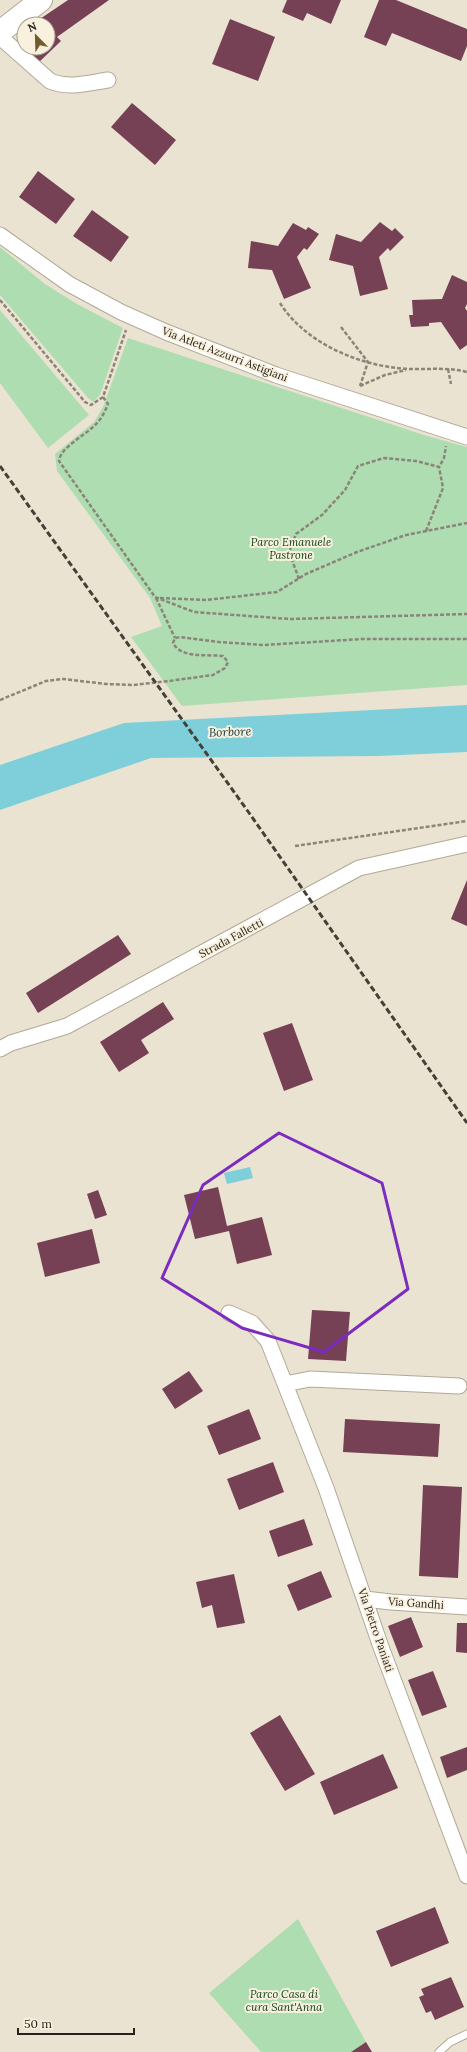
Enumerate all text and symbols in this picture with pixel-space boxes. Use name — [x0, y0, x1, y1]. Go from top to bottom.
north arrow — [16, 16, 56, 56]
text: N — [25, 18, 39, 35]
street label: Via Atleti Azzurri Astigiani — [159, 323, 290, 384]
park label: Parco Emanuele Pastrone — [251, 535, 331, 562]
water label: Borbore — [208, 723, 252, 740]
street label: Strada Falletti — [196, 915, 266, 961]
street label: Via Pietro Paniati — [355, 1585, 397, 1674]
street label: Via Gandhi — [387, 1594, 444, 1612]
park label: Parco Casa di cura Sant'Anna — [246, 1987, 323, 2014]
scale bar — [18, 2010, 134, 2036]
text: 50 m — [24, 2016, 52, 2031]

